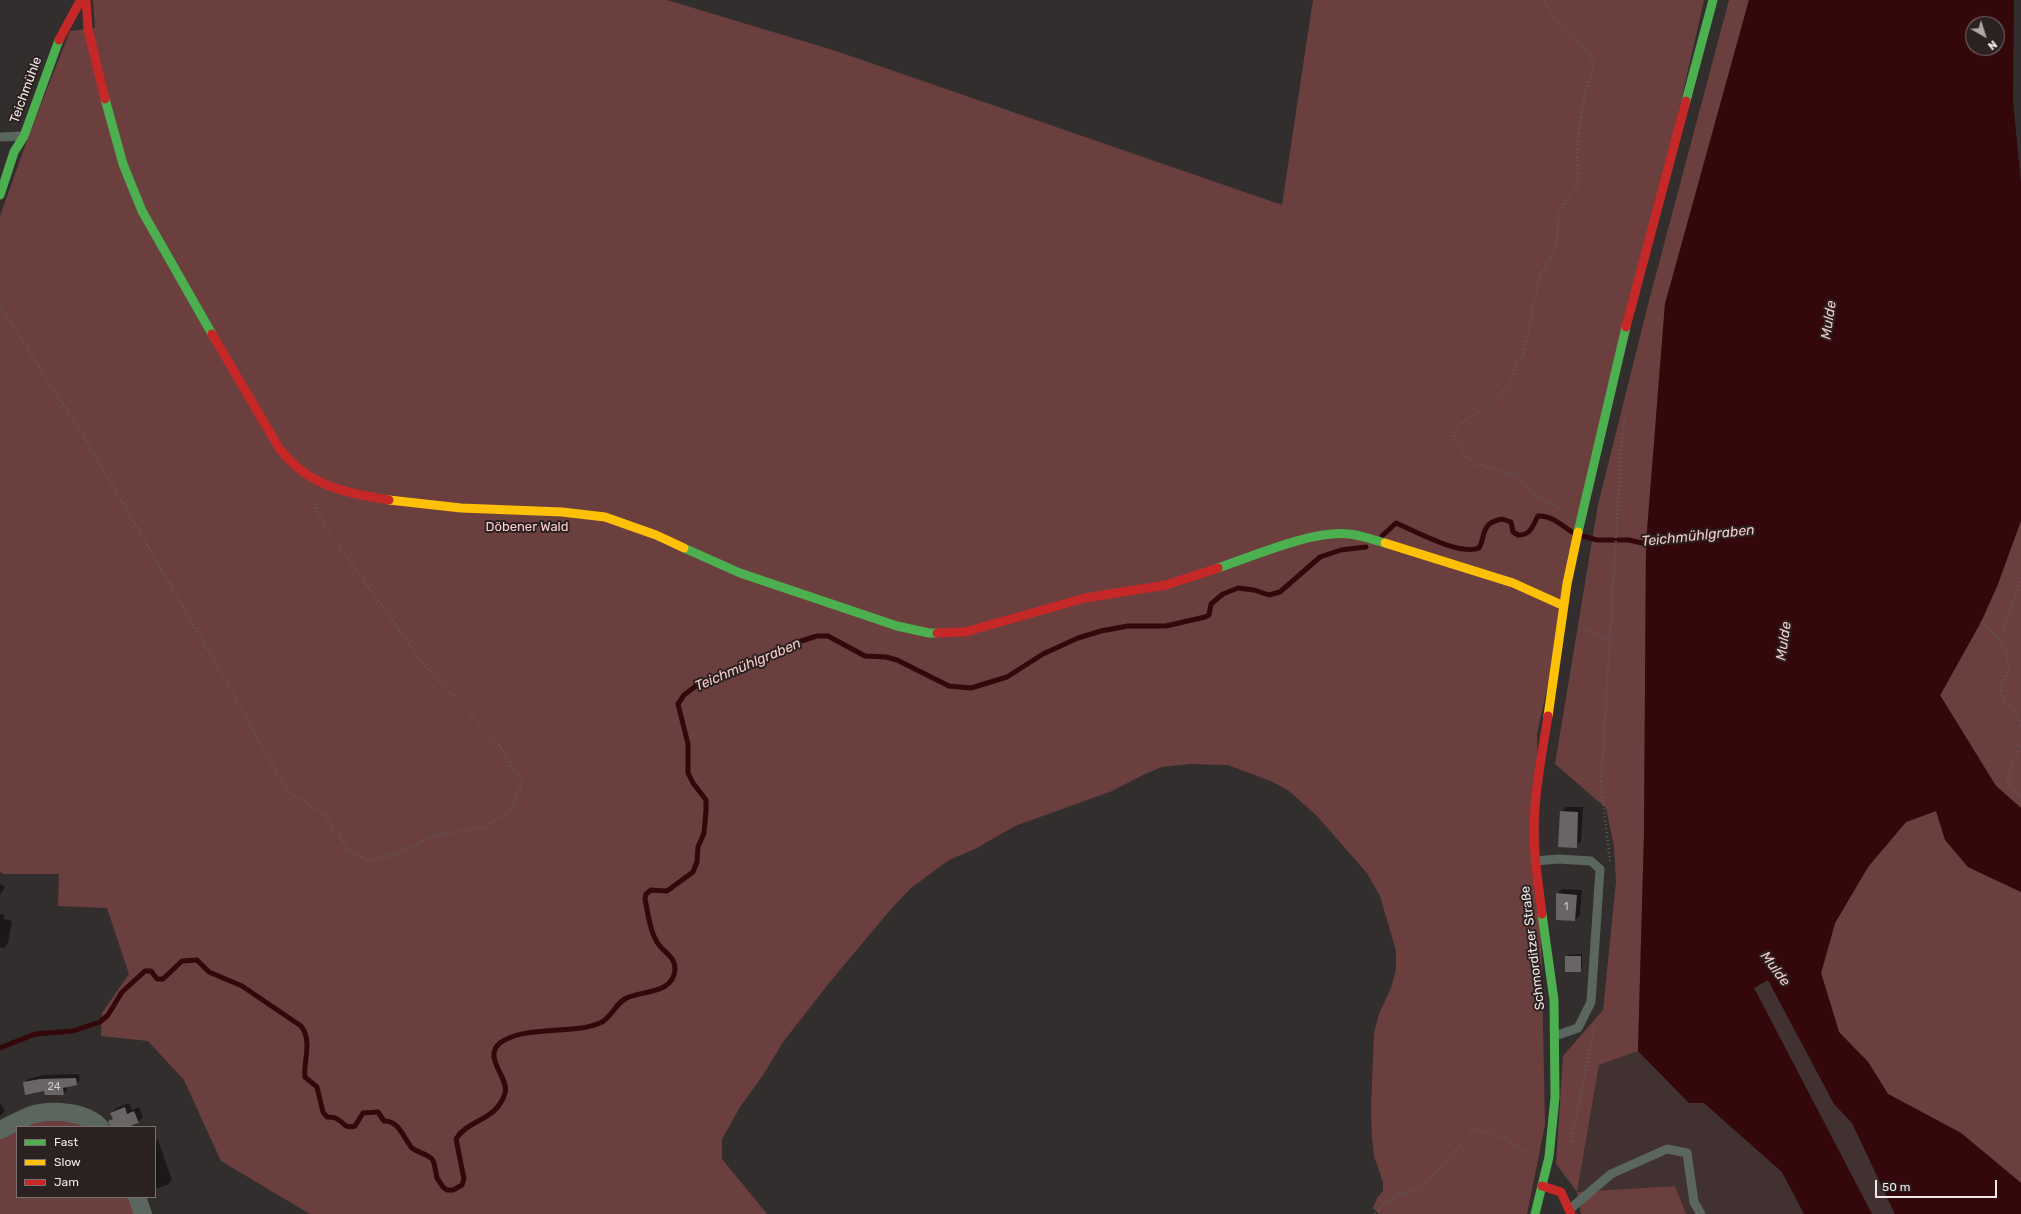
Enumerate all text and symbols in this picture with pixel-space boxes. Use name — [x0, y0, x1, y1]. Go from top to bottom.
north arrow — [1965, 16, 2005, 56]
text: N — [1985, 37, 1999, 52]
street label: Teichmühle — [7, 55, 45, 125]
water label: Mulde — [1818, 299, 1840, 341]
park label: Döbener Wald — [486, 519, 568, 535]
water label: Teichmühlgraben — [1641, 522, 1755, 550]
water label: Mulde — [1773, 620, 1795, 662]
water label: Teichmühlgraben — [692, 635, 804, 695]
street label: Schmorditzer Straße — [1518, 885, 1548, 1011]
house number: 1 — [1564, 900, 1568, 914]
water label: Mulde — [1757, 948, 1793, 990]
house number: 24 — [47, 1080, 61, 1094]
legend — [16, 1126, 156, 1198]
text: Fast — [54, 1135, 78, 1149]
text: Slow — [54, 1155, 81, 1169]
scale bar — [1877, 1172, 1999, 1198]
text: Jam — [54, 1175, 79, 1189]
text: 50 m — [1882, 1180, 1910, 1194]

